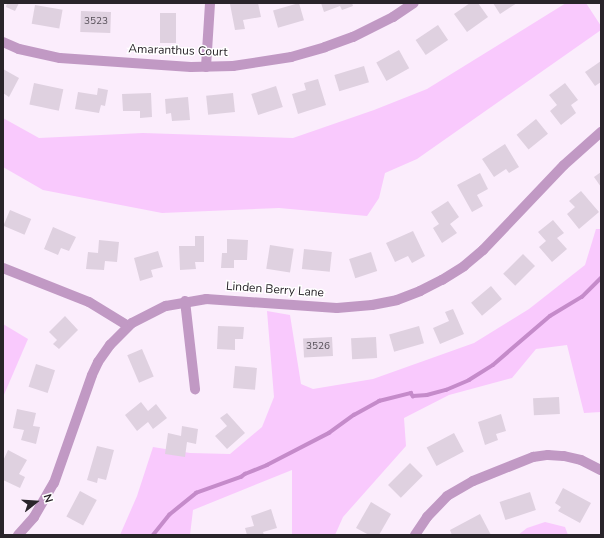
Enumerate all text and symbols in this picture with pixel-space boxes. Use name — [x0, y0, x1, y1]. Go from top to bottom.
house number: 3523 — [84, 16, 108, 28]
street label: Amaranthus Court — [128, 42, 228, 60]
street label: Linden Berry Lane — [226, 279, 324, 301]
house number: 3526 — [306, 341, 330, 353]
north arrow — [16, 482, 56, 522]
text: N — [40, 492, 56, 504]

